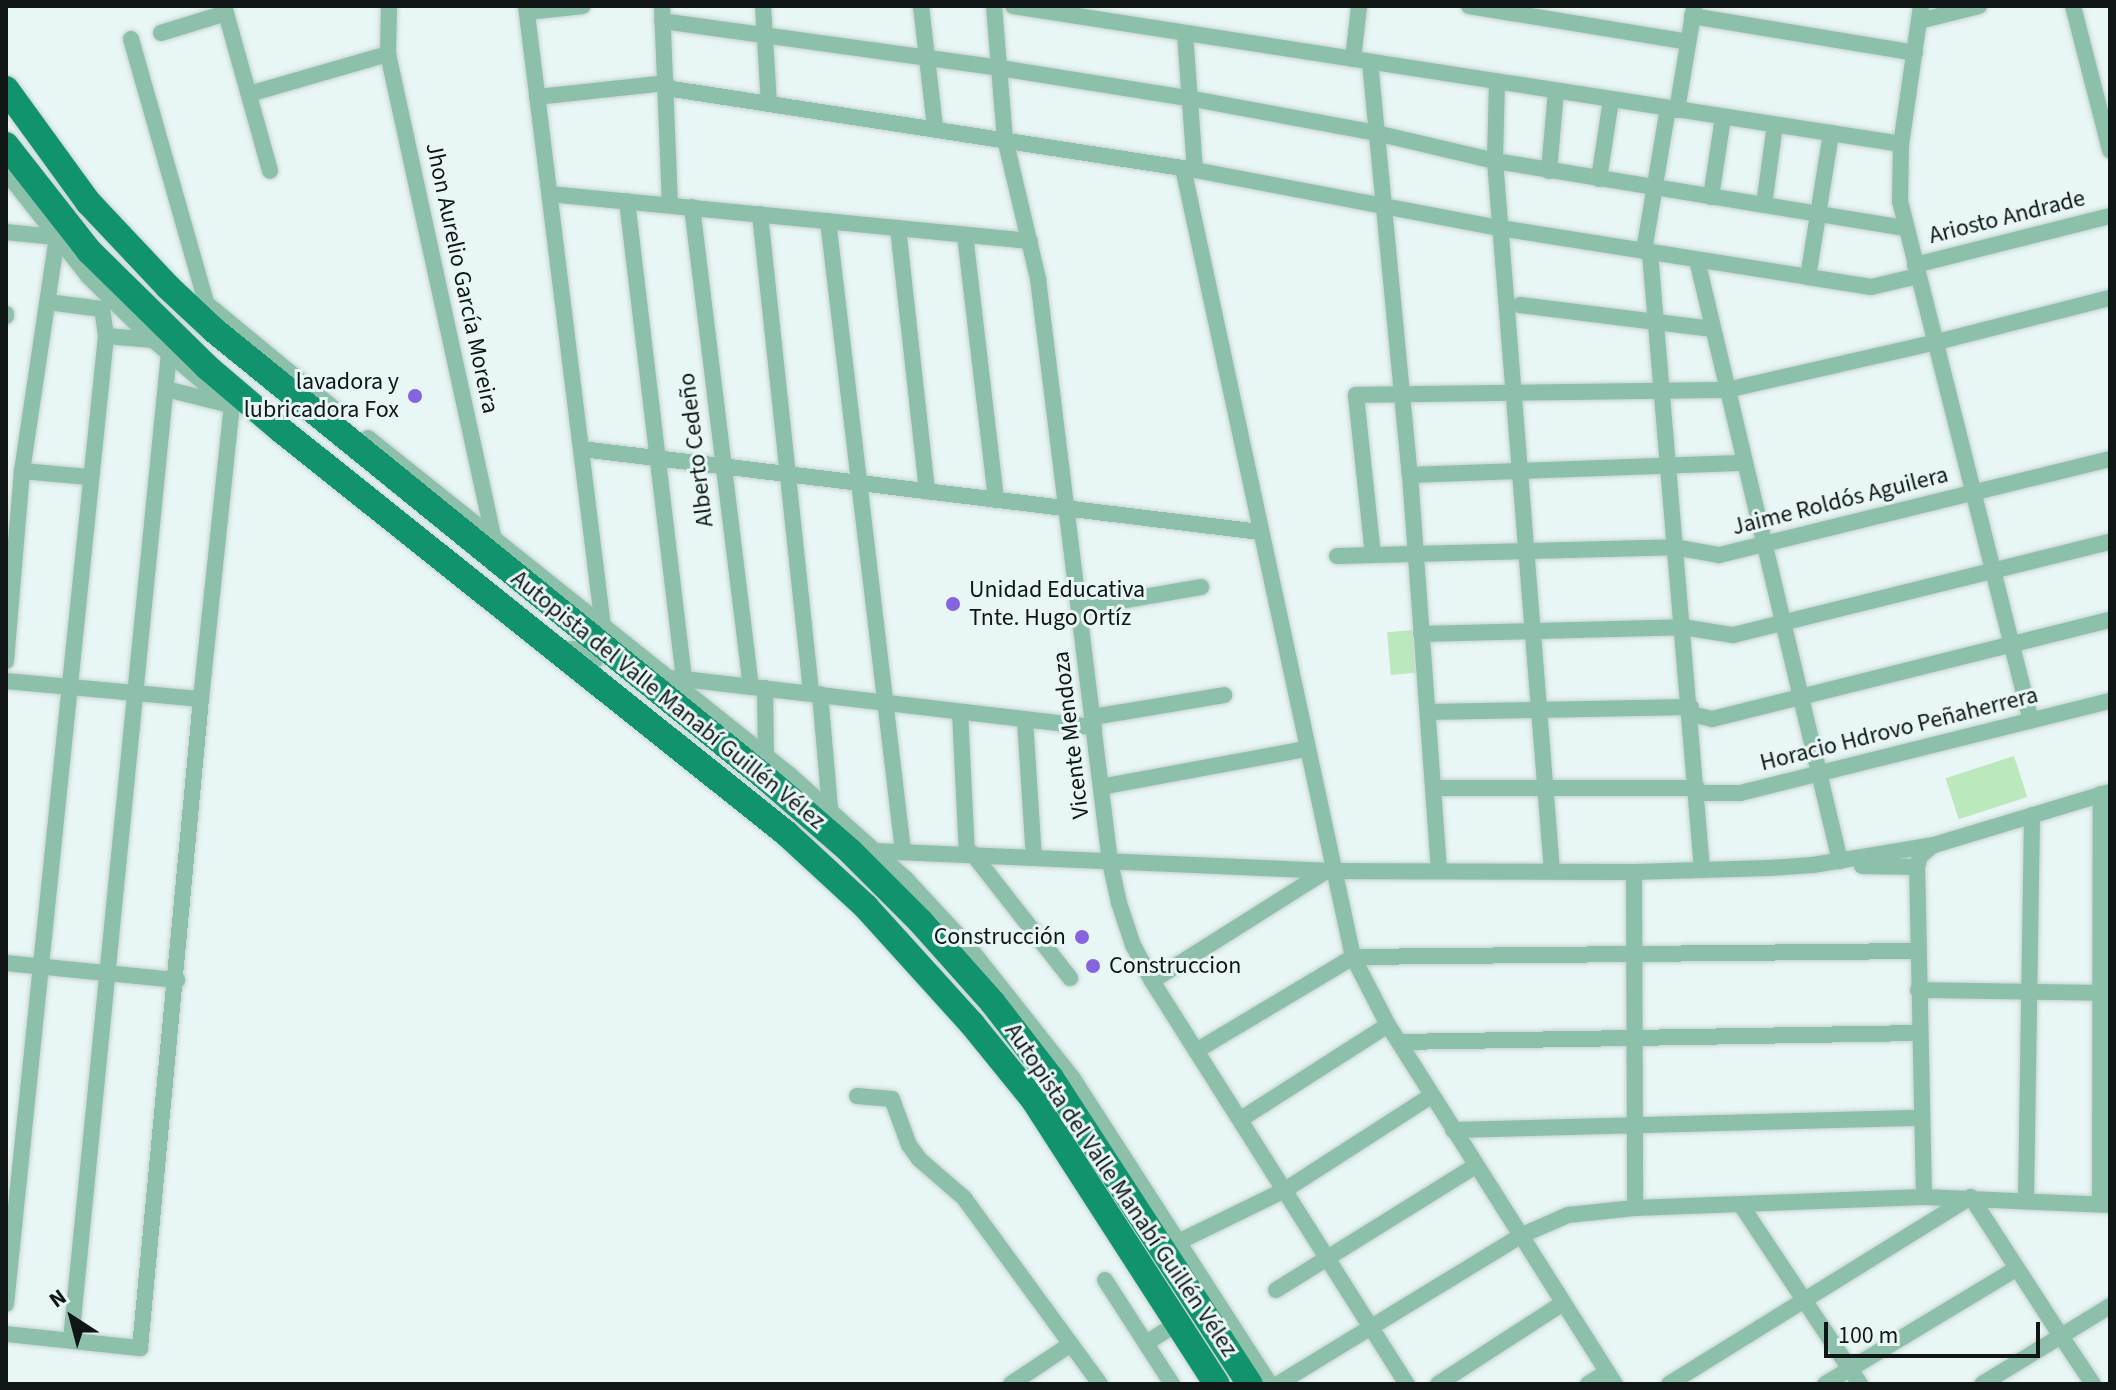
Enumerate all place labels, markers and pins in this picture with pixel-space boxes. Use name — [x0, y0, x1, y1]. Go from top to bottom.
place label: lavadora y lubricadora Fox — [244, 368, 399, 424]
marker: lavadora y lubricadora Fox — [406, 387, 424, 405]
place label: Unidad Educativa Tnte. Hugo Ortíz — [969, 576, 1145, 632]
marker: Unidad Educativa Tnte. Hugo Ortíz — [944, 595, 962, 613]
place label: Construcción — [934, 923, 1066, 951]
marker: Construcción — [1073, 928, 1091, 946]
place label: Construccion — [1109, 952, 1241, 980]
marker: Construccion — [1084, 957, 1102, 975]

